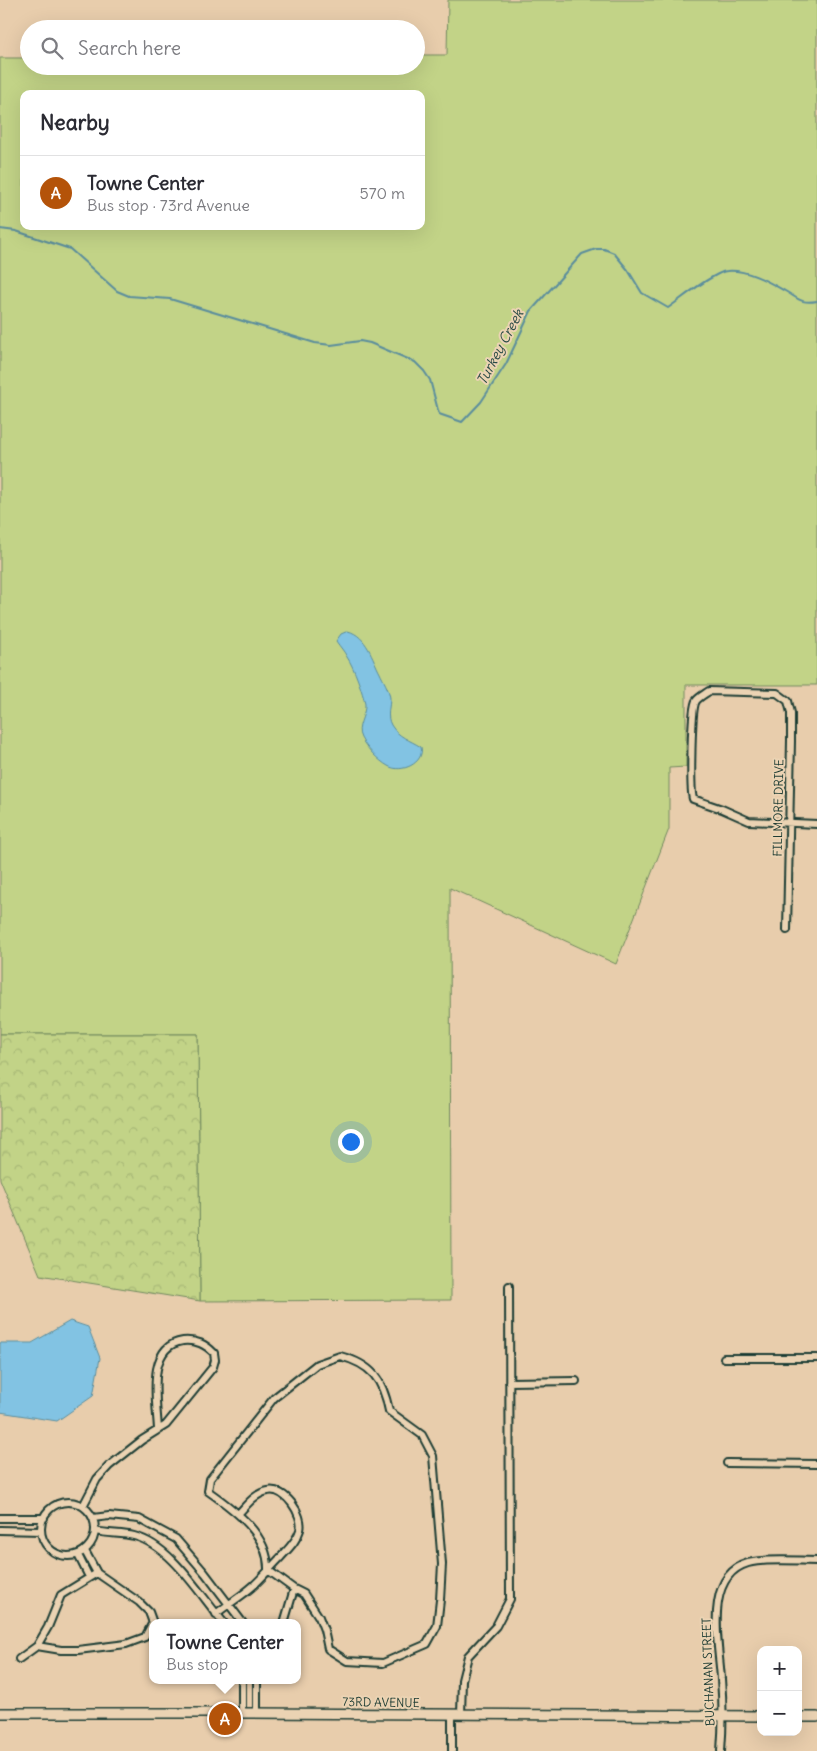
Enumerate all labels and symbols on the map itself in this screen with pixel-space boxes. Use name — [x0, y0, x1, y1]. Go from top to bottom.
water label: Turkey Creek — [473, 305, 528, 388]
street label: FILLMORE DRIVE — [770, 759, 786, 857]
your location — [338, 1129, 364, 1155]
street label: BUCHANAN STREET — [699, 1618, 717, 1726]
street label: 73RD AVENUE — [342, 1694, 420, 1710]
pin: A — [209, 1700, 241, 1738]

